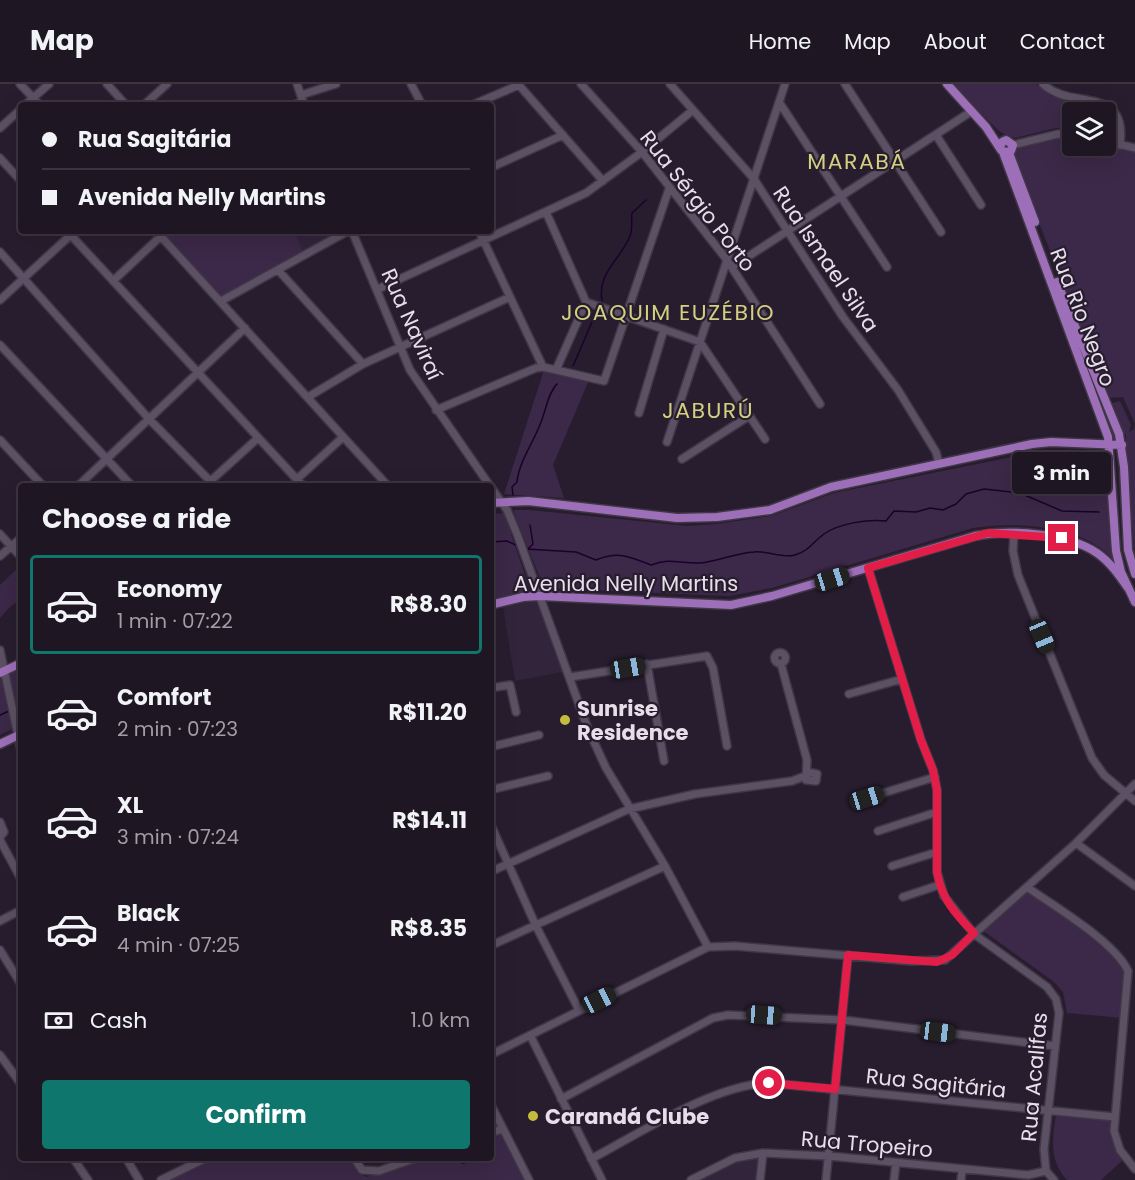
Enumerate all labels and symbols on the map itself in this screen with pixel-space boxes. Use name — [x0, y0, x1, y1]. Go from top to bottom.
street label: Rua Sérgio Porto — [634, 124, 762, 278]
district label: MARABÁ — [807, 146, 907, 177]
street label: Rua Ismael Silva — [766, 180, 886, 338]
street label: Rua Rio Negro — [1043, 244, 1123, 390]
street label: Rua Naviraí — [375, 264, 449, 384]
district label: JOAQUIM EUZÉBIO — [561, 297, 775, 328]
district label: JABURÚ — [662, 395, 754, 426]
callout: 3 min — [1012, 451, 1112, 493]
route end — [1048, 524, 1075, 551]
car — [812, 565, 852, 593]
street label: Avenida Nelly Martins — [514, 569, 738, 598]
car — [1027, 616, 1057, 656]
car — [609, 656, 647, 680]
place label: Sunrise Residence — [577, 694, 689, 747]
marker: Sunrise Residence — [558, 713, 572, 727]
car — [847, 784, 887, 812]
car — [579, 984, 619, 1016]
car — [745, 1005, 783, 1025]
street label: Rua Acalifas — [1014, 1011, 1054, 1143]
car — [919, 1021, 957, 1043]
street label: Rua Sagitária — [864, 1061, 1008, 1105]
route start — [755, 1069, 782, 1096]
place label: Carandá Clube — [545, 1102, 709, 1131]
marker: Carandá Clube — [526, 1109, 540, 1123]
street label: Rua Tropeiro — [800, 1124, 934, 1164]

